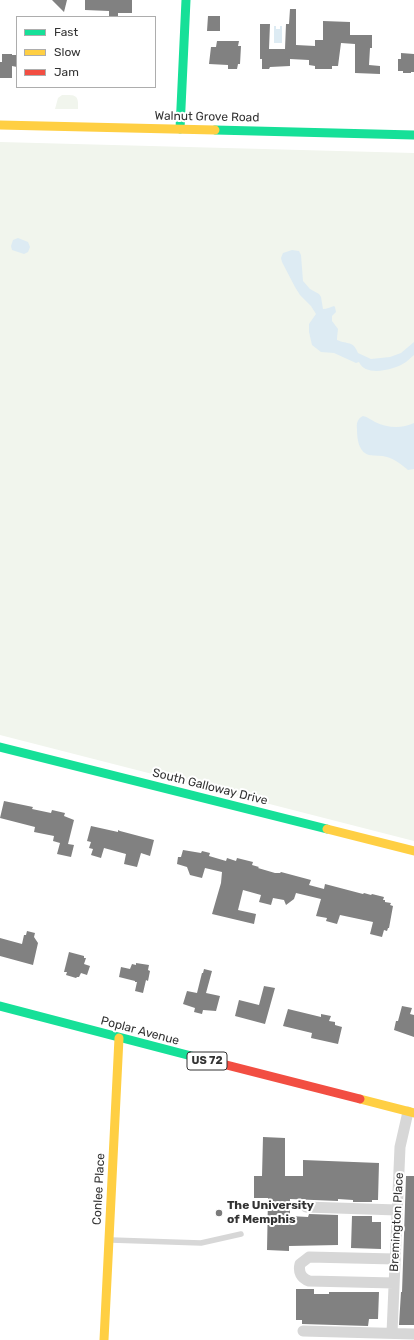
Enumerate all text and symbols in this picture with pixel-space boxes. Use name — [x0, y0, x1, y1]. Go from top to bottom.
legend — [16, 16, 156, 88]
text: Fast — [54, 25, 78, 39]
text: Slow — [54, 45, 81, 59]
text: Jam — [54, 65, 79, 79]
street label: Walnut Grove Road — [154, 109, 260, 125]
street label: South Galloway Drive — [151, 766, 269, 808]
street label: Poplar Avenue — [99, 1014, 181, 1048]
road number: US 72 — [187, 1052, 227, 1070]
street label: Conlee Place — [90, 1153, 108, 1225]
street label: Bremington Place — [387, 1172, 407, 1272]
place label: The University of Memphis — [227, 1199, 314, 1227]
marker: The University of Memphis — [214, 1208, 224, 1218]

